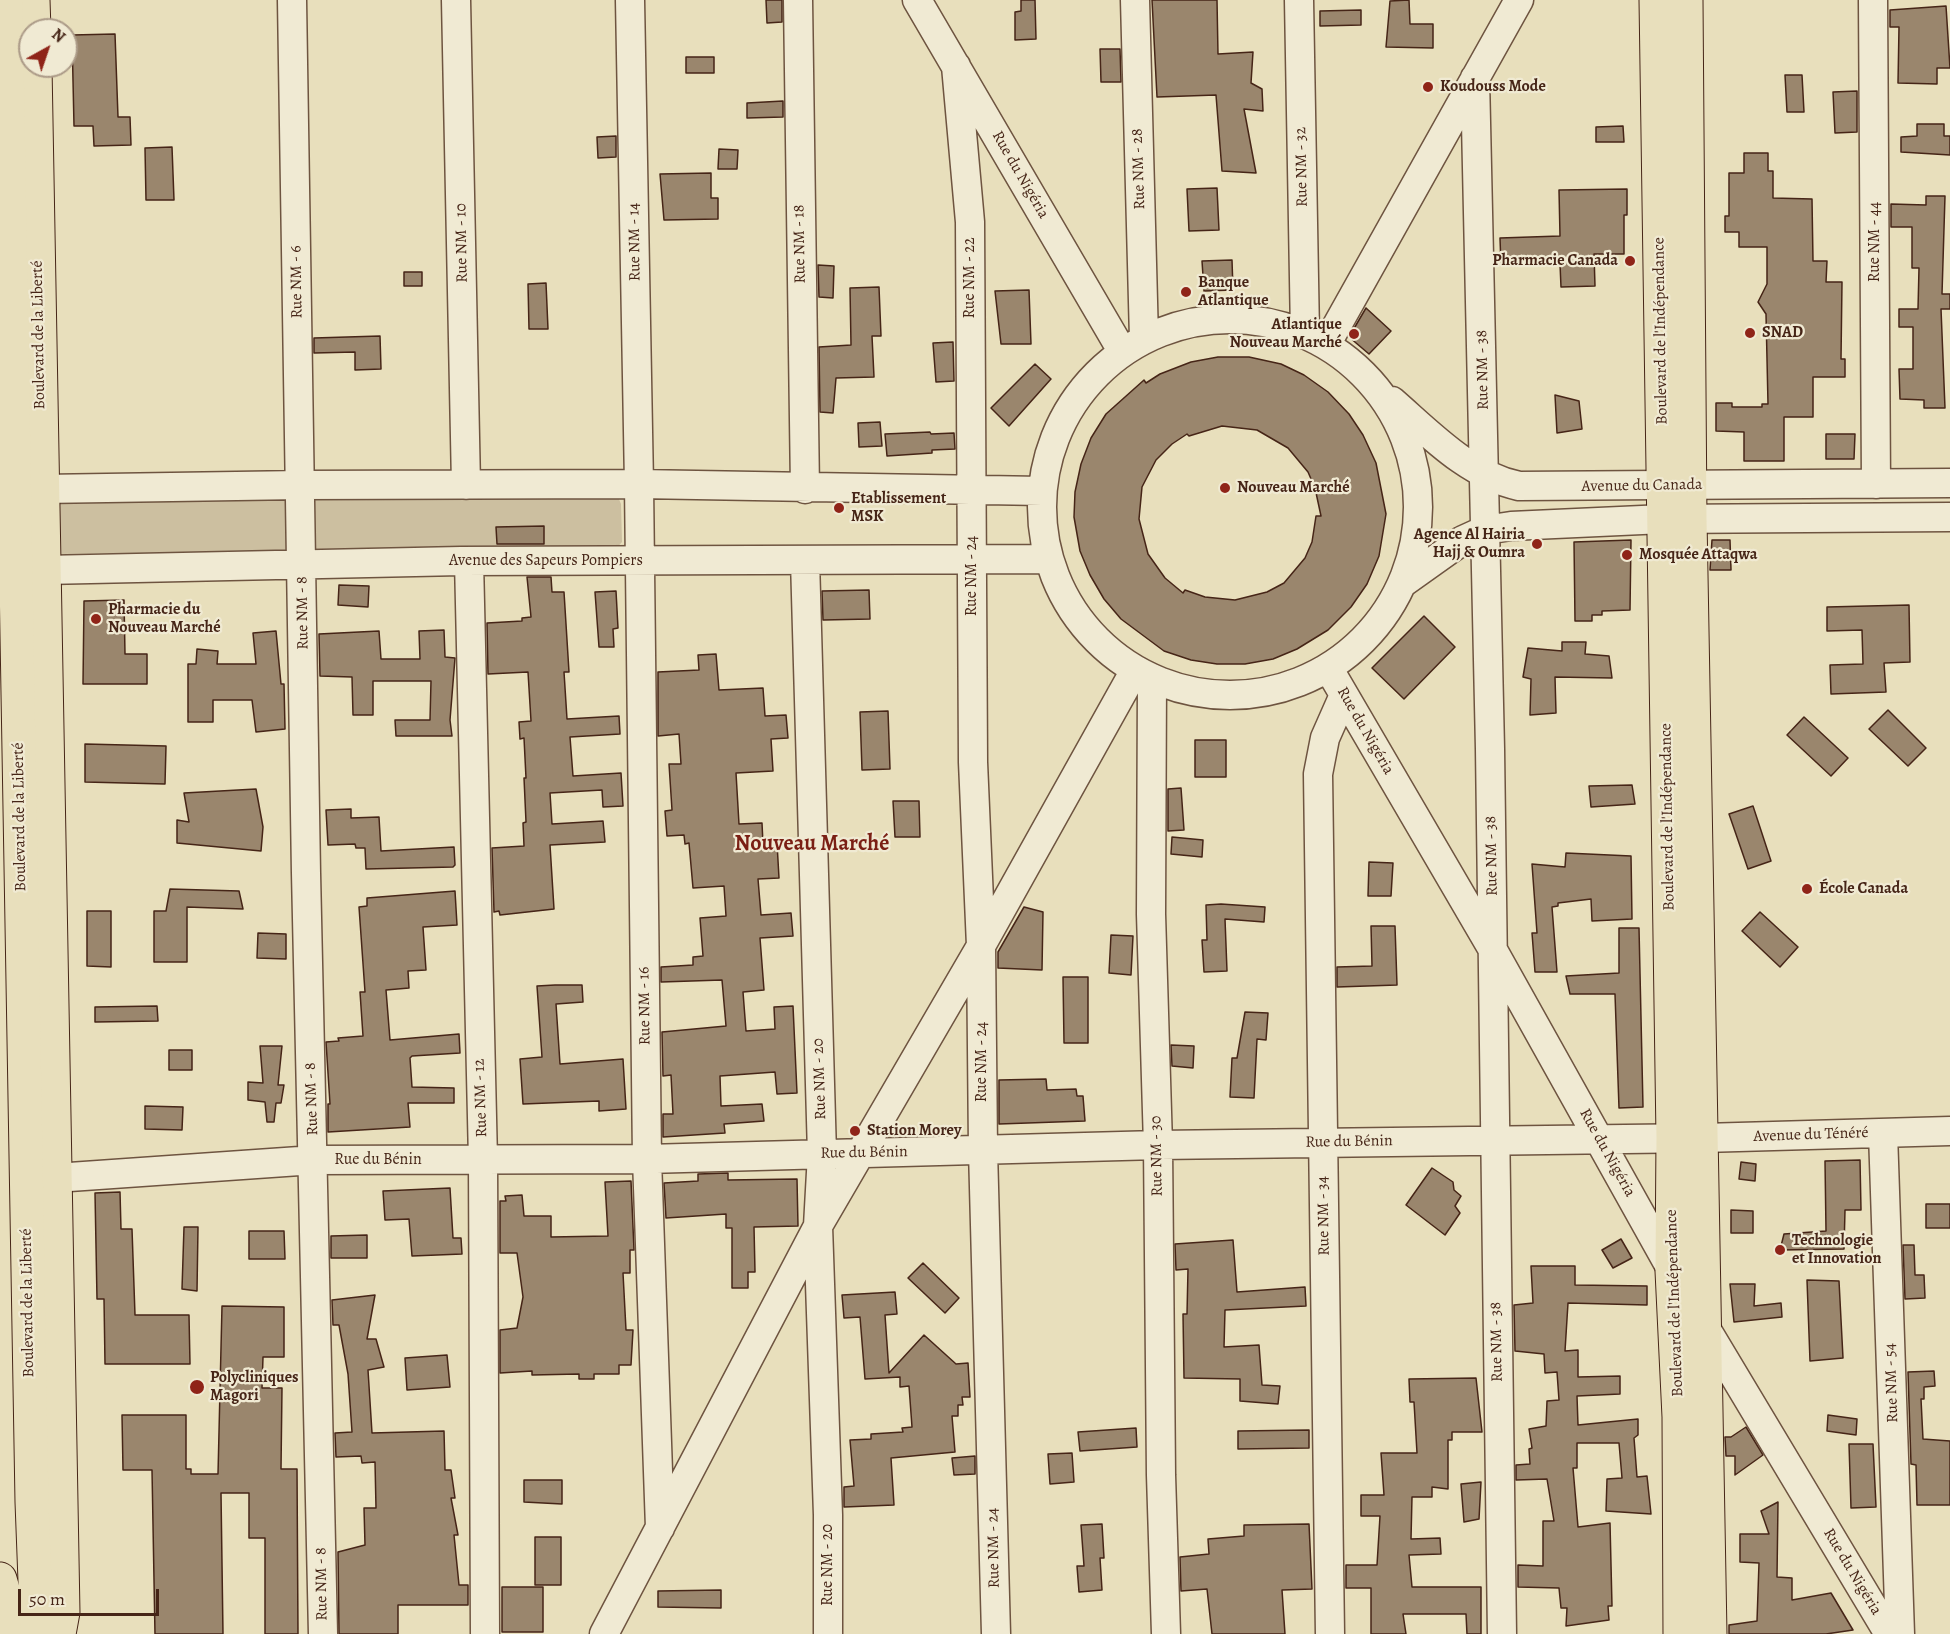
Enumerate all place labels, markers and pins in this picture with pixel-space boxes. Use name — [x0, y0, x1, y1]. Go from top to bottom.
place label: Koudouss Mode — [1440, 77, 1546, 97]
marker: Koudouss Mode — [1421, 80, 1435, 94]
place label: Pharmacie Canada — [1492, 251, 1618, 271]
marker: Pharmacie Canada — [1623, 254, 1637, 268]
place label: Banque Atlantique — [1198, 273, 1269, 311]
marker: Banque Atlantique — [1179, 285, 1193, 299]
place label: Atlantique Nouveau Marché — [1229, 315, 1342, 353]
place label: SNAD — [1762, 323, 1803, 343]
marker: SNAD — [1743, 326, 1757, 340]
marker: Atlantique Nouveau Marché — [1347, 327, 1361, 341]
place label: Nouveau Marché — [1237, 478, 1350, 498]
marker: Nouveau Marché — [1218, 481, 1232, 495]
place label: Etablissement MSK — [851, 489, 946, 527]
marker: Etablissement MSK — [832, 501, 846, 515]
place label: Agence Al Hairia Hajj & Oumra — [1414, 525, 1525, 563]
marker: Agence Al Hairia Hajj & Oumra — [1530, 537, 1544, 551]
place label: Mosquée Attaqwa — [1639, 545, 1757, 565]
marker: Mosquée Attaqwa — [1620, 548, 1634, 562]
place label: Pharmacie du Nouveau Marché — [108, 600, 221, 638]
marker: Pharmacie du Nouveau Marché — [89, 612, 103, 626]
place label: École Canada — [1819, 879, 1908, 899]
marker: École Canada — [1800, 882, 1814, 896]
place label: Station Morey — [867, 1121, 961, 1141]
marker: Station Morey — [848, 1124, 862, 1138]
place label: Technologie et Innovation — [1792, 1231, 1881, 1269]
marker: Technologie et Innovation — [1773, 1243, 1787, 1257]
place label: Polycliniques Magori — [210, 1368, 299, 1406]
marker: Polycliniques Magori — [188, 1378, 206, 1396]

